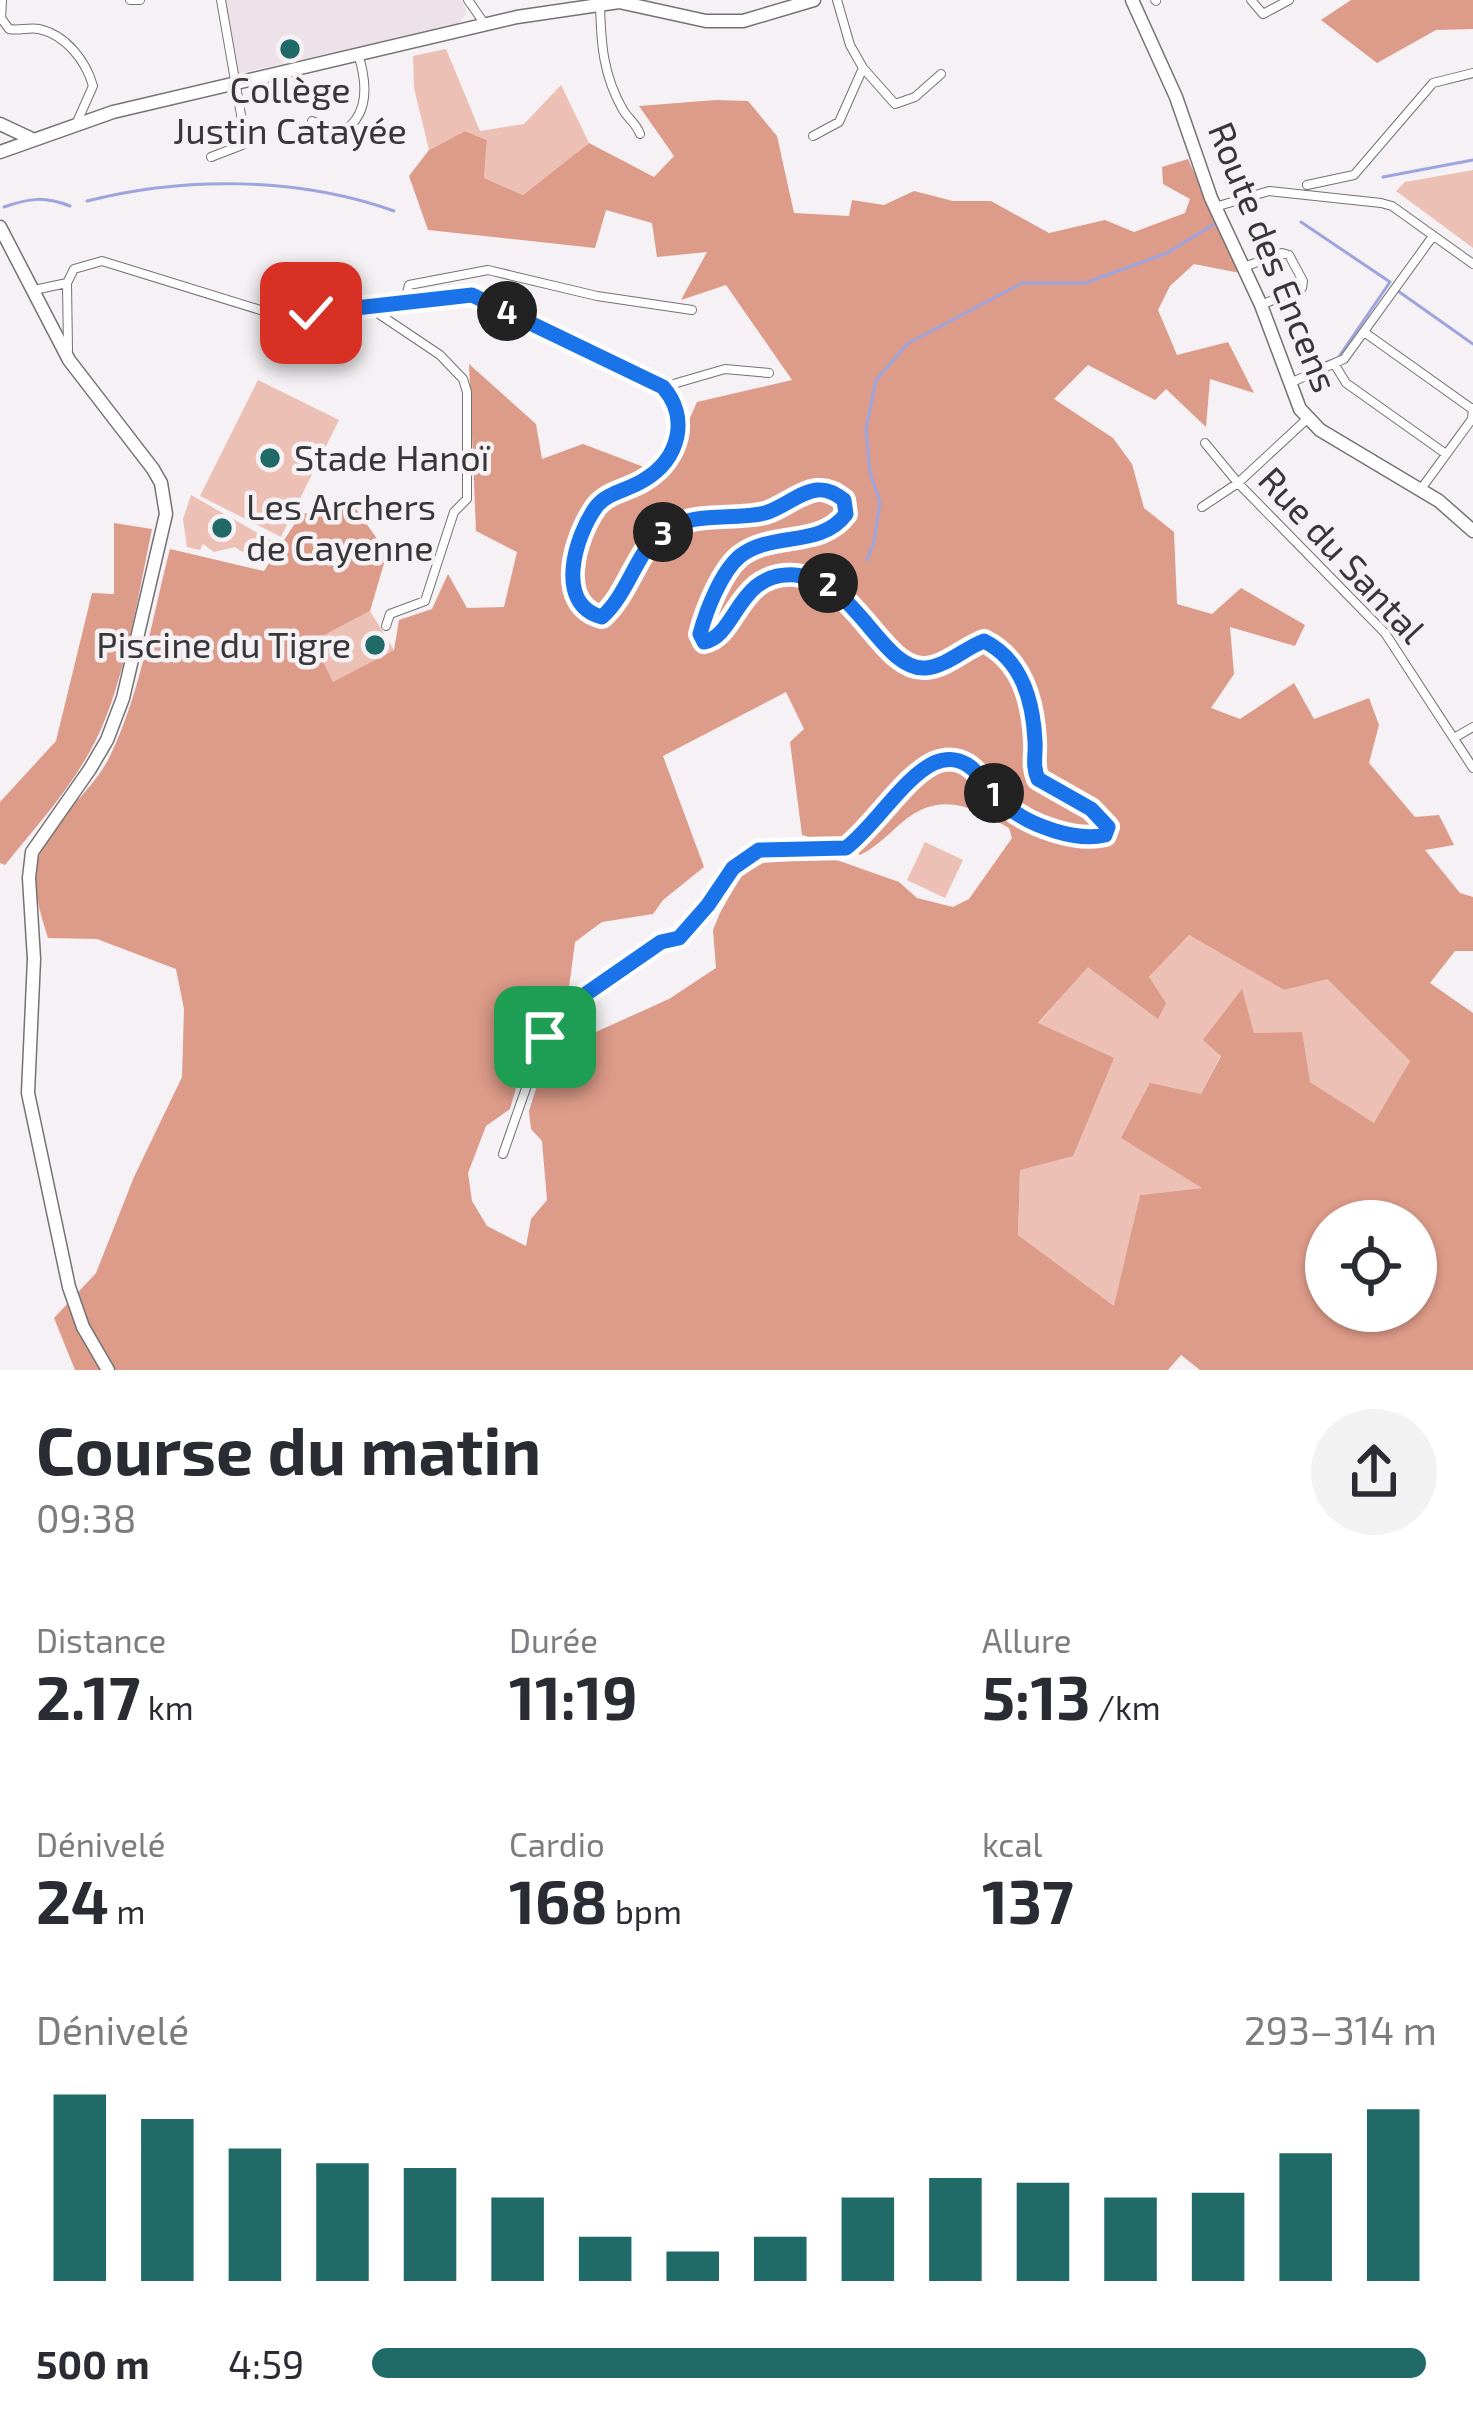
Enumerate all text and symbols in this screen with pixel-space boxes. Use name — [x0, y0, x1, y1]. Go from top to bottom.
marker: Collège Justin Catayée — [277, 36, 303, 62]
place label: Collège Justin Catayée — [173, 67, 407, 151]
street label: Route des Encens — [1201, 115, 1348, 398]
pin — [260, 262, 362, 364]
icon: check — [278, 280, 344, 346]
pin: 4 — [477, 281, 537, 341]
text: 4 — [496, 291, 518, 331]
place label: Stade Hanoï — [294, 435, 491, 478]
marker: Stade Hanoï — [257, 445, 283, 471]
street label: Rue du Santal — [1251, 457, 1436, 651]
place label: Les Archers de Cayenne — [246, 484, 436, 568]
pin: 3 — [633, 502, 693, 562]
text: 3 — [654, 512, 672, 552]
marker: Les Archers de Cayenne — [209, 515, 235, 541]
pin: 2 — [798, 553, 858, 613]
text: 2 — [818, 563, 838, 603]
place label: Piscine du Tigre — [96, 622, 351, 665]
marker: Piscine du Tigre — [362, 632, 388, 658]
pin: 1 — [964, 763, 1024, 823]
text: 1 — [987, 773, 1001, 813]
pin — [494, 986, 596, 1088]
icon: arrive — [512, 1004, 578, 1070]
map controls — [1305, 1200, 1437, 1332]
button: locate — [1305, 1200, 1437, 1332]
text: Course du matin — [36, 1409, 541, 1488]
button: share — [1311, 1409, 1437, 1535]
text: 09:38 — [36, 1494, 136, 1541]
text: Distance — [36, 1620, 166, 1660]
text: Durée — [509, 1620, 598, 1660]
text: Allure — [982, 1620, 1071, 1660]
text: 2.17 — [36, 1660, 141, 1732]
text: 11:19 — [509, 1660, 638, 1732]
text: 5:13 — [982, 1660, 1090, 1732]
text: km — [141, 1687, 194, 1727]
text: /km — [1090, 1687, 1161, 1727]
text: Dénivelé — [36, 1824, 166, 1864]
text: Cardio — [509, 1824, 605, 1864]
text: kcal — [982, 1824, 1042, 1864]
text: 24 — [36, 1864, 109, 1936]
text: 168 — [509, 1864, 608, 1936]
text: 137 — [982, 1864, 1074, 1936]
text: m — [109, 1891, 145, 1931]
text: bpm — [608, 1891, 682, 1931]
text: Dénivelé — [36, 2006, 189, 2053]
text: 293–314 m — [1244, 2006, 1437, 2053]
text: 500 m — [36, 2340, 150, 2387]
text: 4:59 — [228, 2340, 304, 2387]

